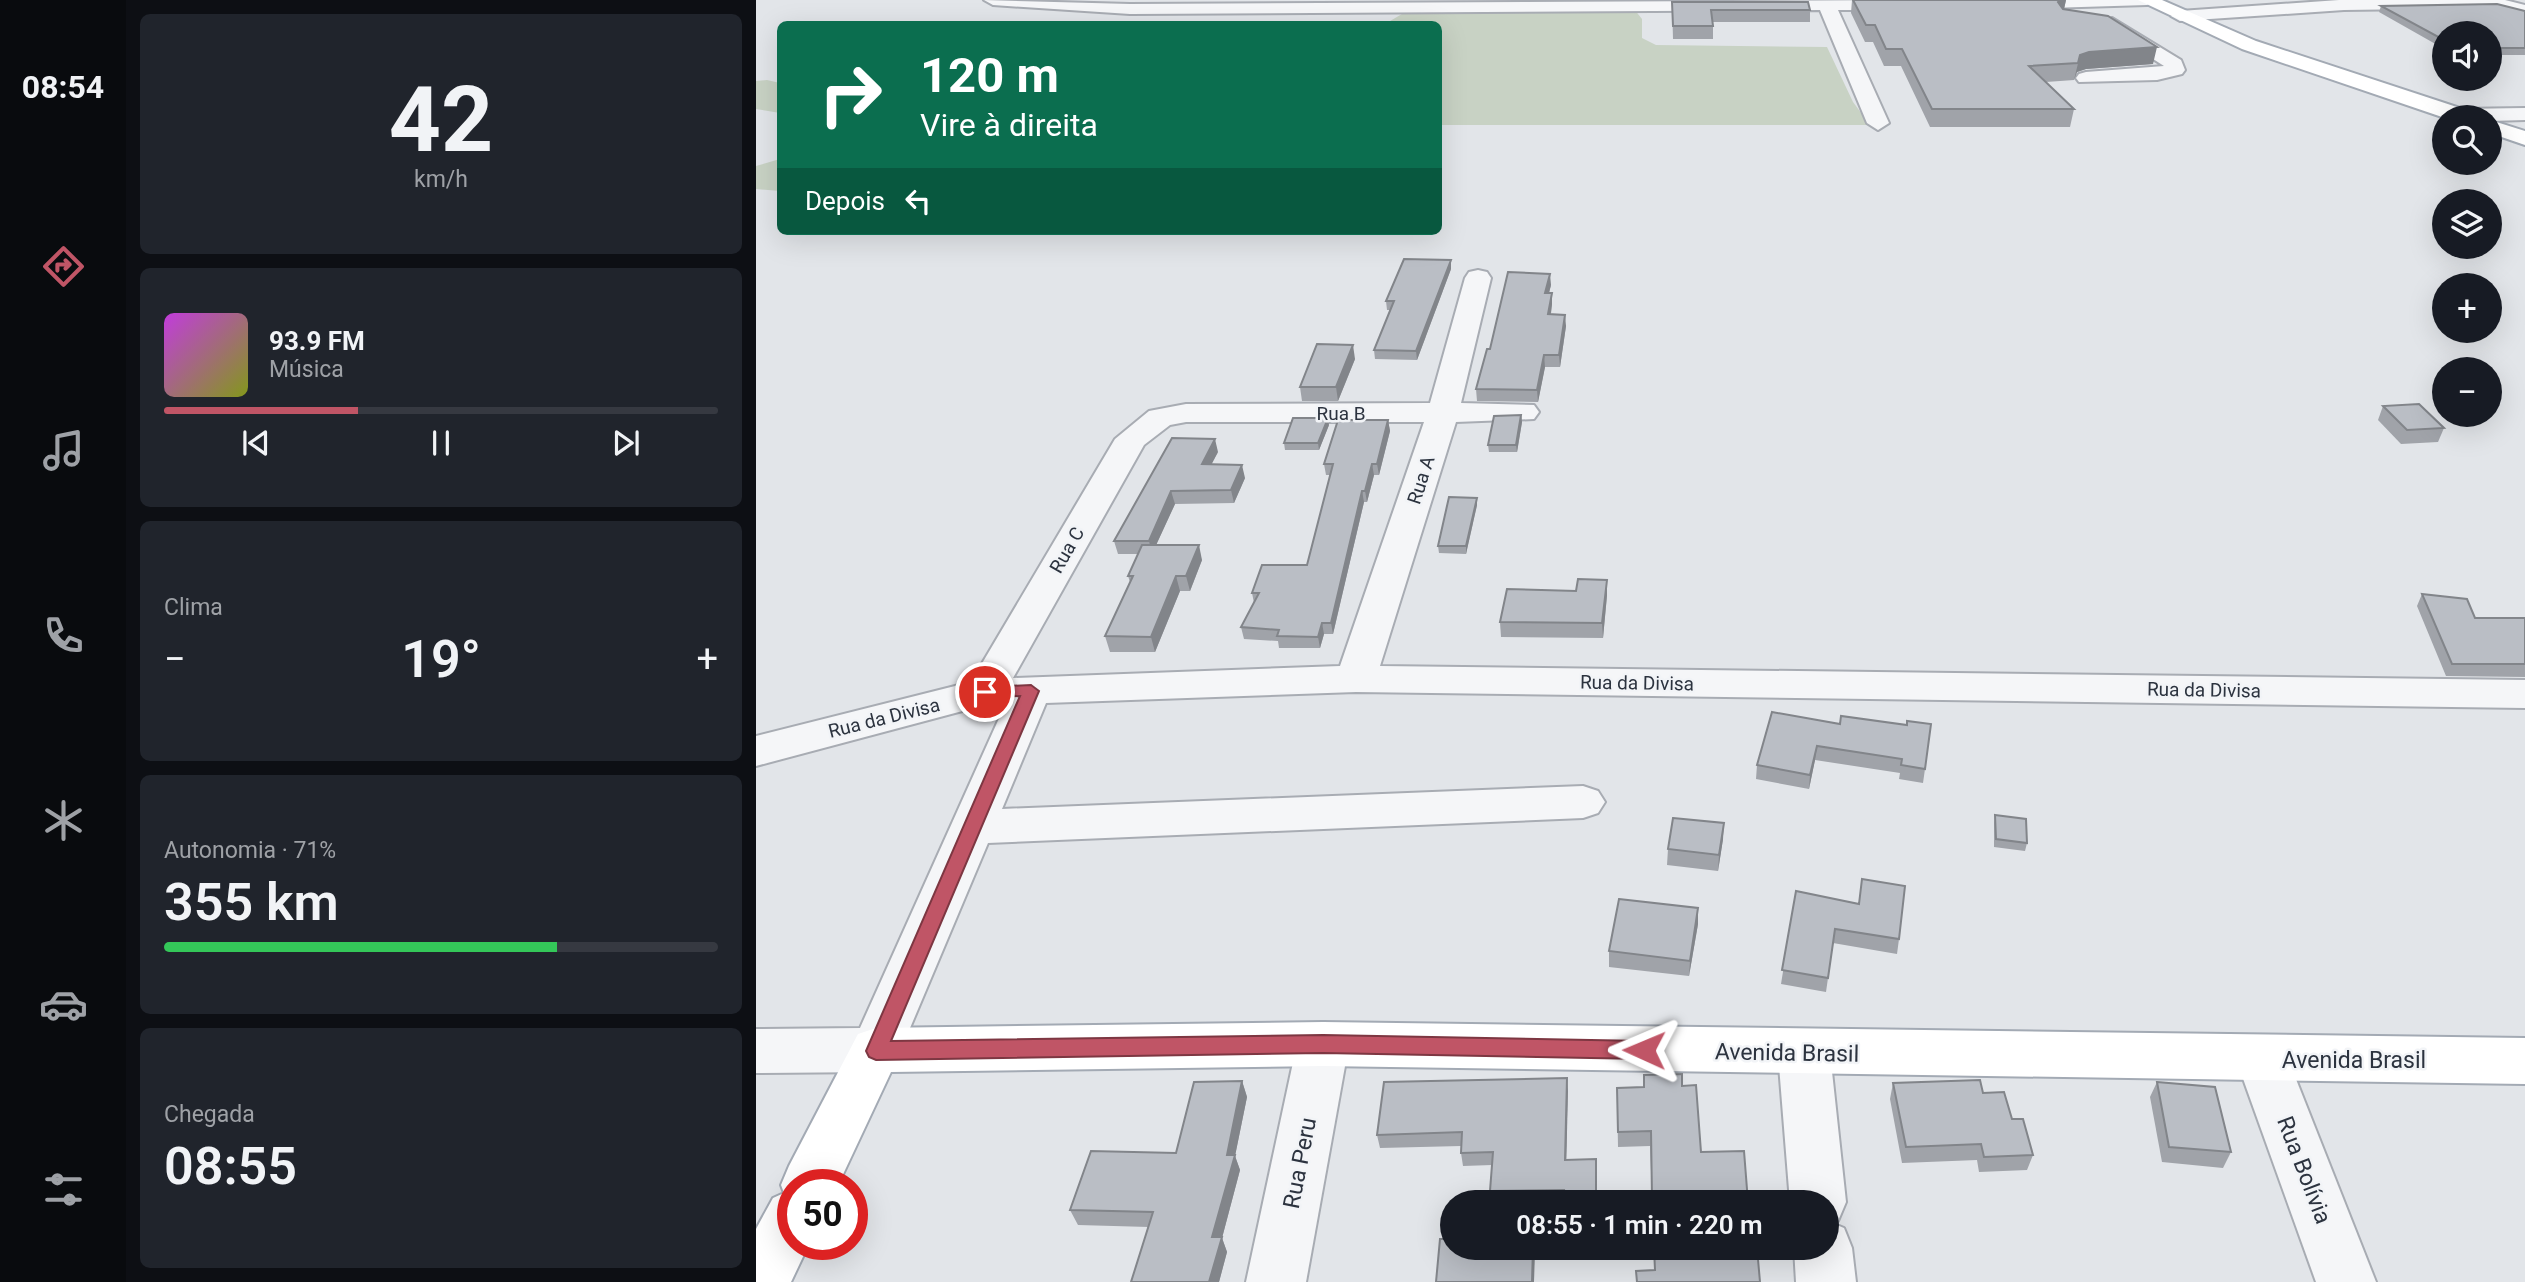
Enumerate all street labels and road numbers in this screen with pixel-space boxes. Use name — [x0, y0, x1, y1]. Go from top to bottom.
street label: Rua B — [1316, 402, 1366, 425]
street label: Rua A — [1402, 452, 1440, 507]
street label: Rua C — [1045, 523, 1089, 577]
street label: Rua da Divisa — [1580, 671, 1694, 695]
street label: Rua da Divisa — [2147, 678, 2261, 702]
street label: Rua da Divisa — [826, 693, 942, 743]
street label: Avenida Brasil — [1715, 1038, 1859, 1068]
street label: Avenida Brasil — [2282, 1047, 2426, 1074]
street label: Rua Bolívia — [2271, 1112, 2337, 1228]
street label: Rua Peru — [1278, 1115, 1322, 1211]

